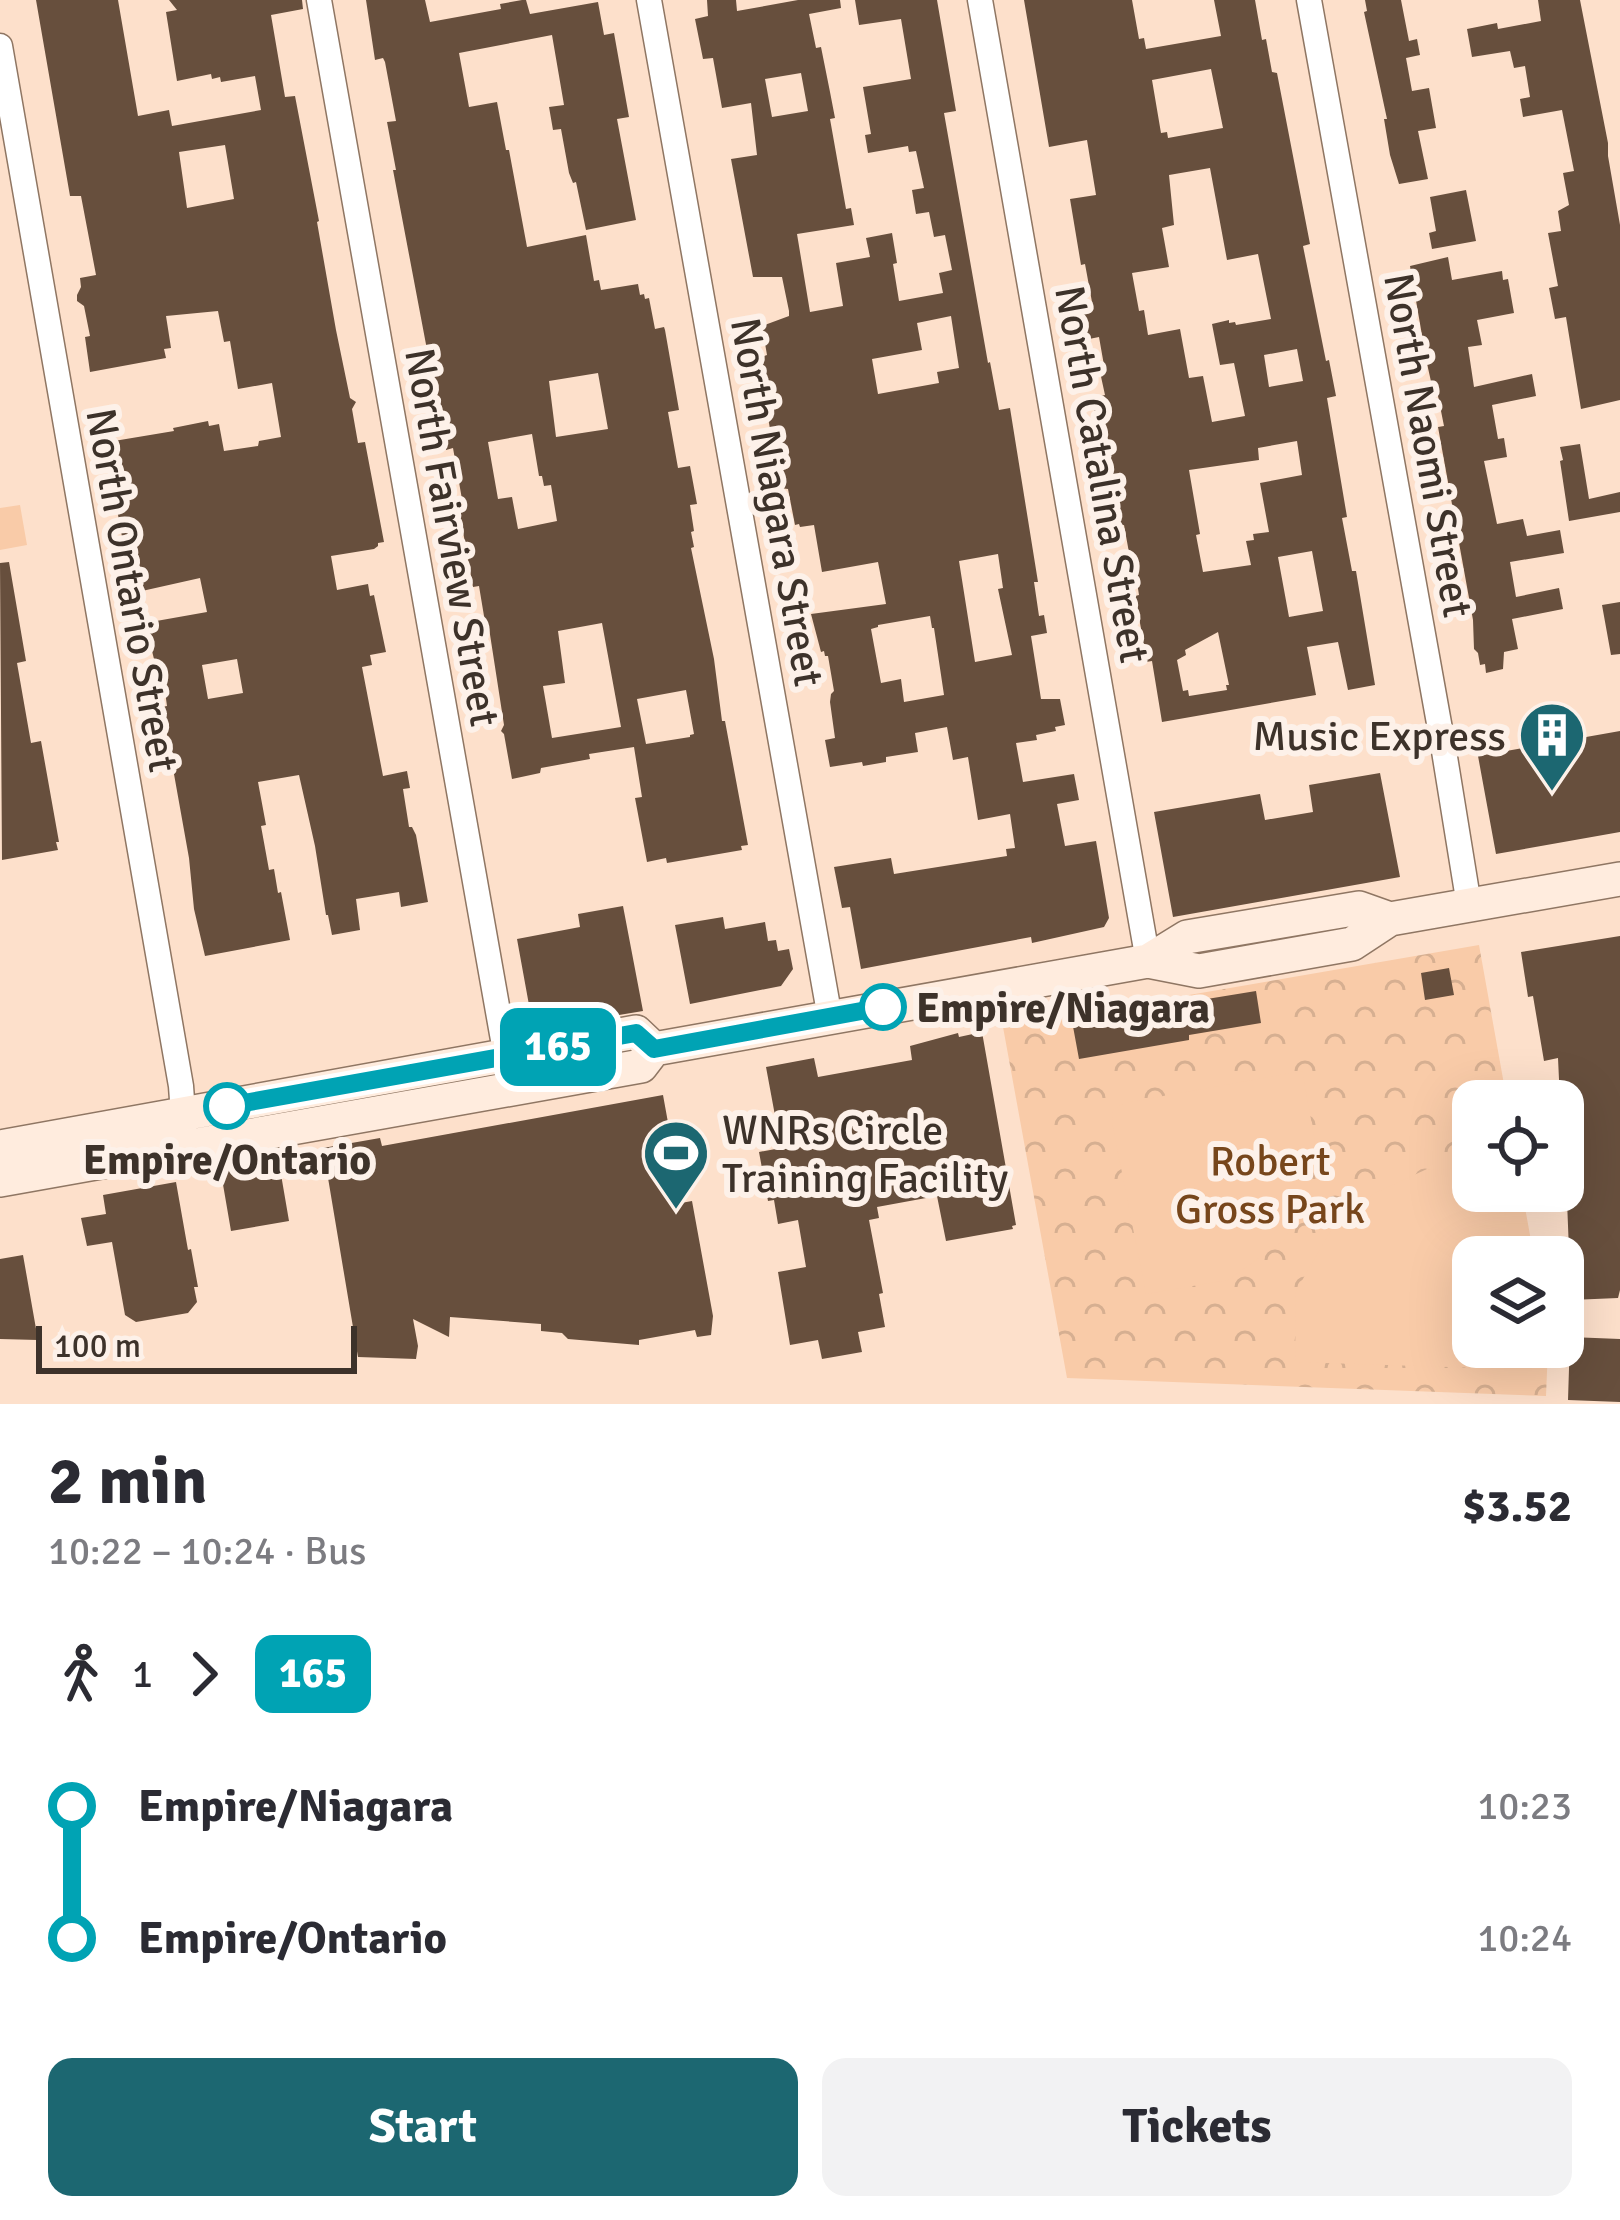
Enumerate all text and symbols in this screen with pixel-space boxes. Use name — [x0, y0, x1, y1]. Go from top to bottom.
street label: North Naomi Street — [1372, 269, 1483, 621]
street label: North Catalina Street — [1043, 282, 1160, 667]
street label: North Niagara Street — [719, 314, 834, 690]
street label: North Fairview Street — [393, 344, 510, 730]
street label: North Ontario Street — [74, 405, 189, 776]
building icon: Music Express — [1517, 700, 1587, 794]
place label: Music Express — [1252, 711, 1506, 762]
place label: Empire/Niagara — [916, 983, 1210, 1034]
marker: Empire/Niagara — [861, 985, 905, 1029]
line badge: 165 — [489, 1008, 627, 1086]
text: 165 — [524, 1021, 592, 1072]
map controls — [1452, 1080, 1584, 1368]
button: locate — [1452, 1080, 1584, 1212]
marker: Empire/Ontario — [205, 1084, 249, 1128]
place label: WNRs Circle Training Facility — [722, 1105, 1009, 1204]
sports icon: WNRs Circle Training Facility — [641, 1118, 711, 1212]
place label: Empire/Ontario — [83, 1135, 371, 1186]
park label: Robert Gross Park — [1175, 1136, 1365, 1235]
button: layers — [1452, 1236, 1584, 1368]
scale bar — [36, 1320, 357, 1373]
text: 100 m — [54, 1326, 141, 1367]
text: 2 min — [48, 1441, 207, 1522]
text: $3.52 — [1462, 1479, 1572, 1534]
text: 10:22 – 10:24 · Bus — [48, 1527, 366, 1575]
icon: walk — [48, 1641, 114, 1707]
icon: forward — [171, 1641, 237, 1707]
text: 165 — [279, 1648, 347, 1699]
text: 1 — [132, 1650, 153, 1698]
text: Empire/Niagara — [138, 1779, 453, 1834]
text: 10:23 — [1477, 1782, 1572, 1830]
text: Empire/Ontario — [138, 1911, 447, 1966]
text: 10:24 — [1477, 1914, 1572, 1962]
button: Start — [48, 2058, 798, 2196]
button: Tickets — [822, 2058, 1572, 2196]

